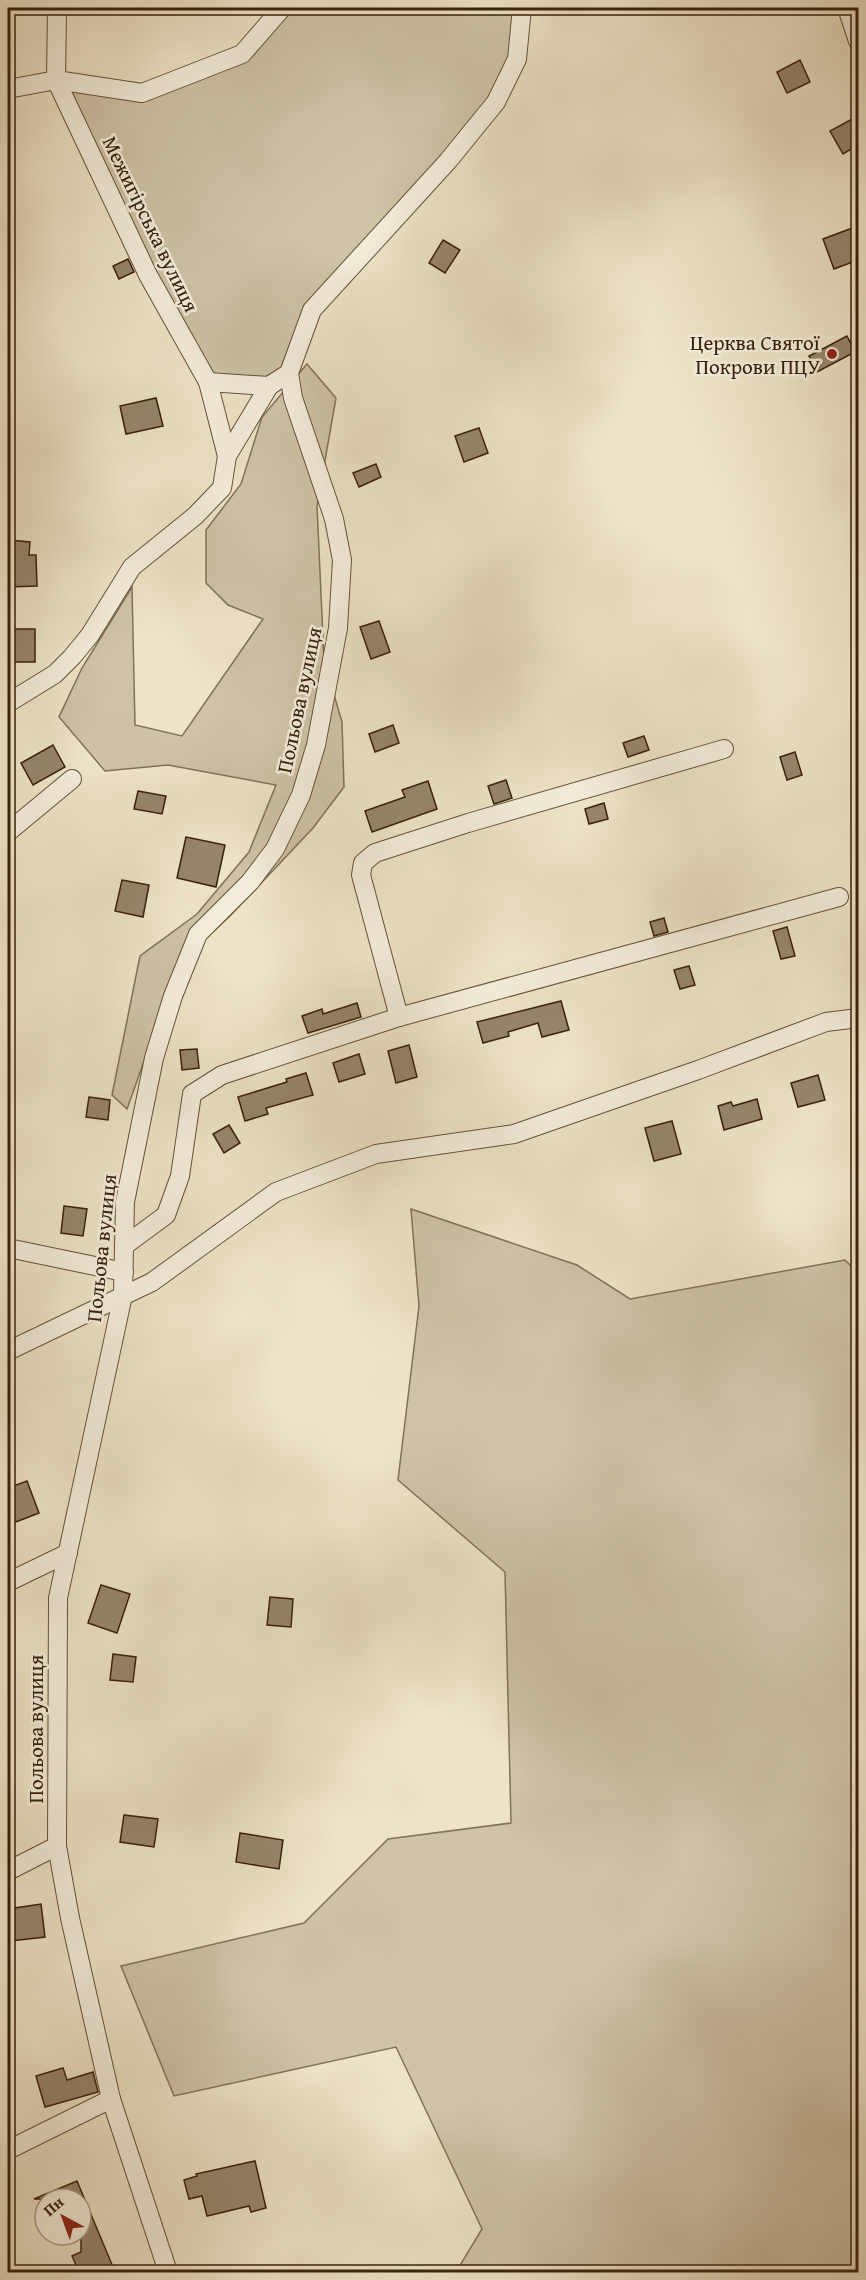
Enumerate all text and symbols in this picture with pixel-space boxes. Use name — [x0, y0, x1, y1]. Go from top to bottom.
street label: Межигірська вулиця — [95, 131, 207, 318]
place label: Церква Святої Покрови ПЦУ — [690, 327, 821, 382]
marker: Церква Святої Покрови ПЦУ — [825, 347, 839, 361]
street label: Польова вулиця — [268, 624, 330, 776]
street label: Польова вулиця — [78, 1172, 124, 1324]
street label: Польова вулиця — [20, 1654, 51, 1803]
north arrow — [33, 2187, 93, 2247]
text: Пн — [38, 2190, 69, 2221]

